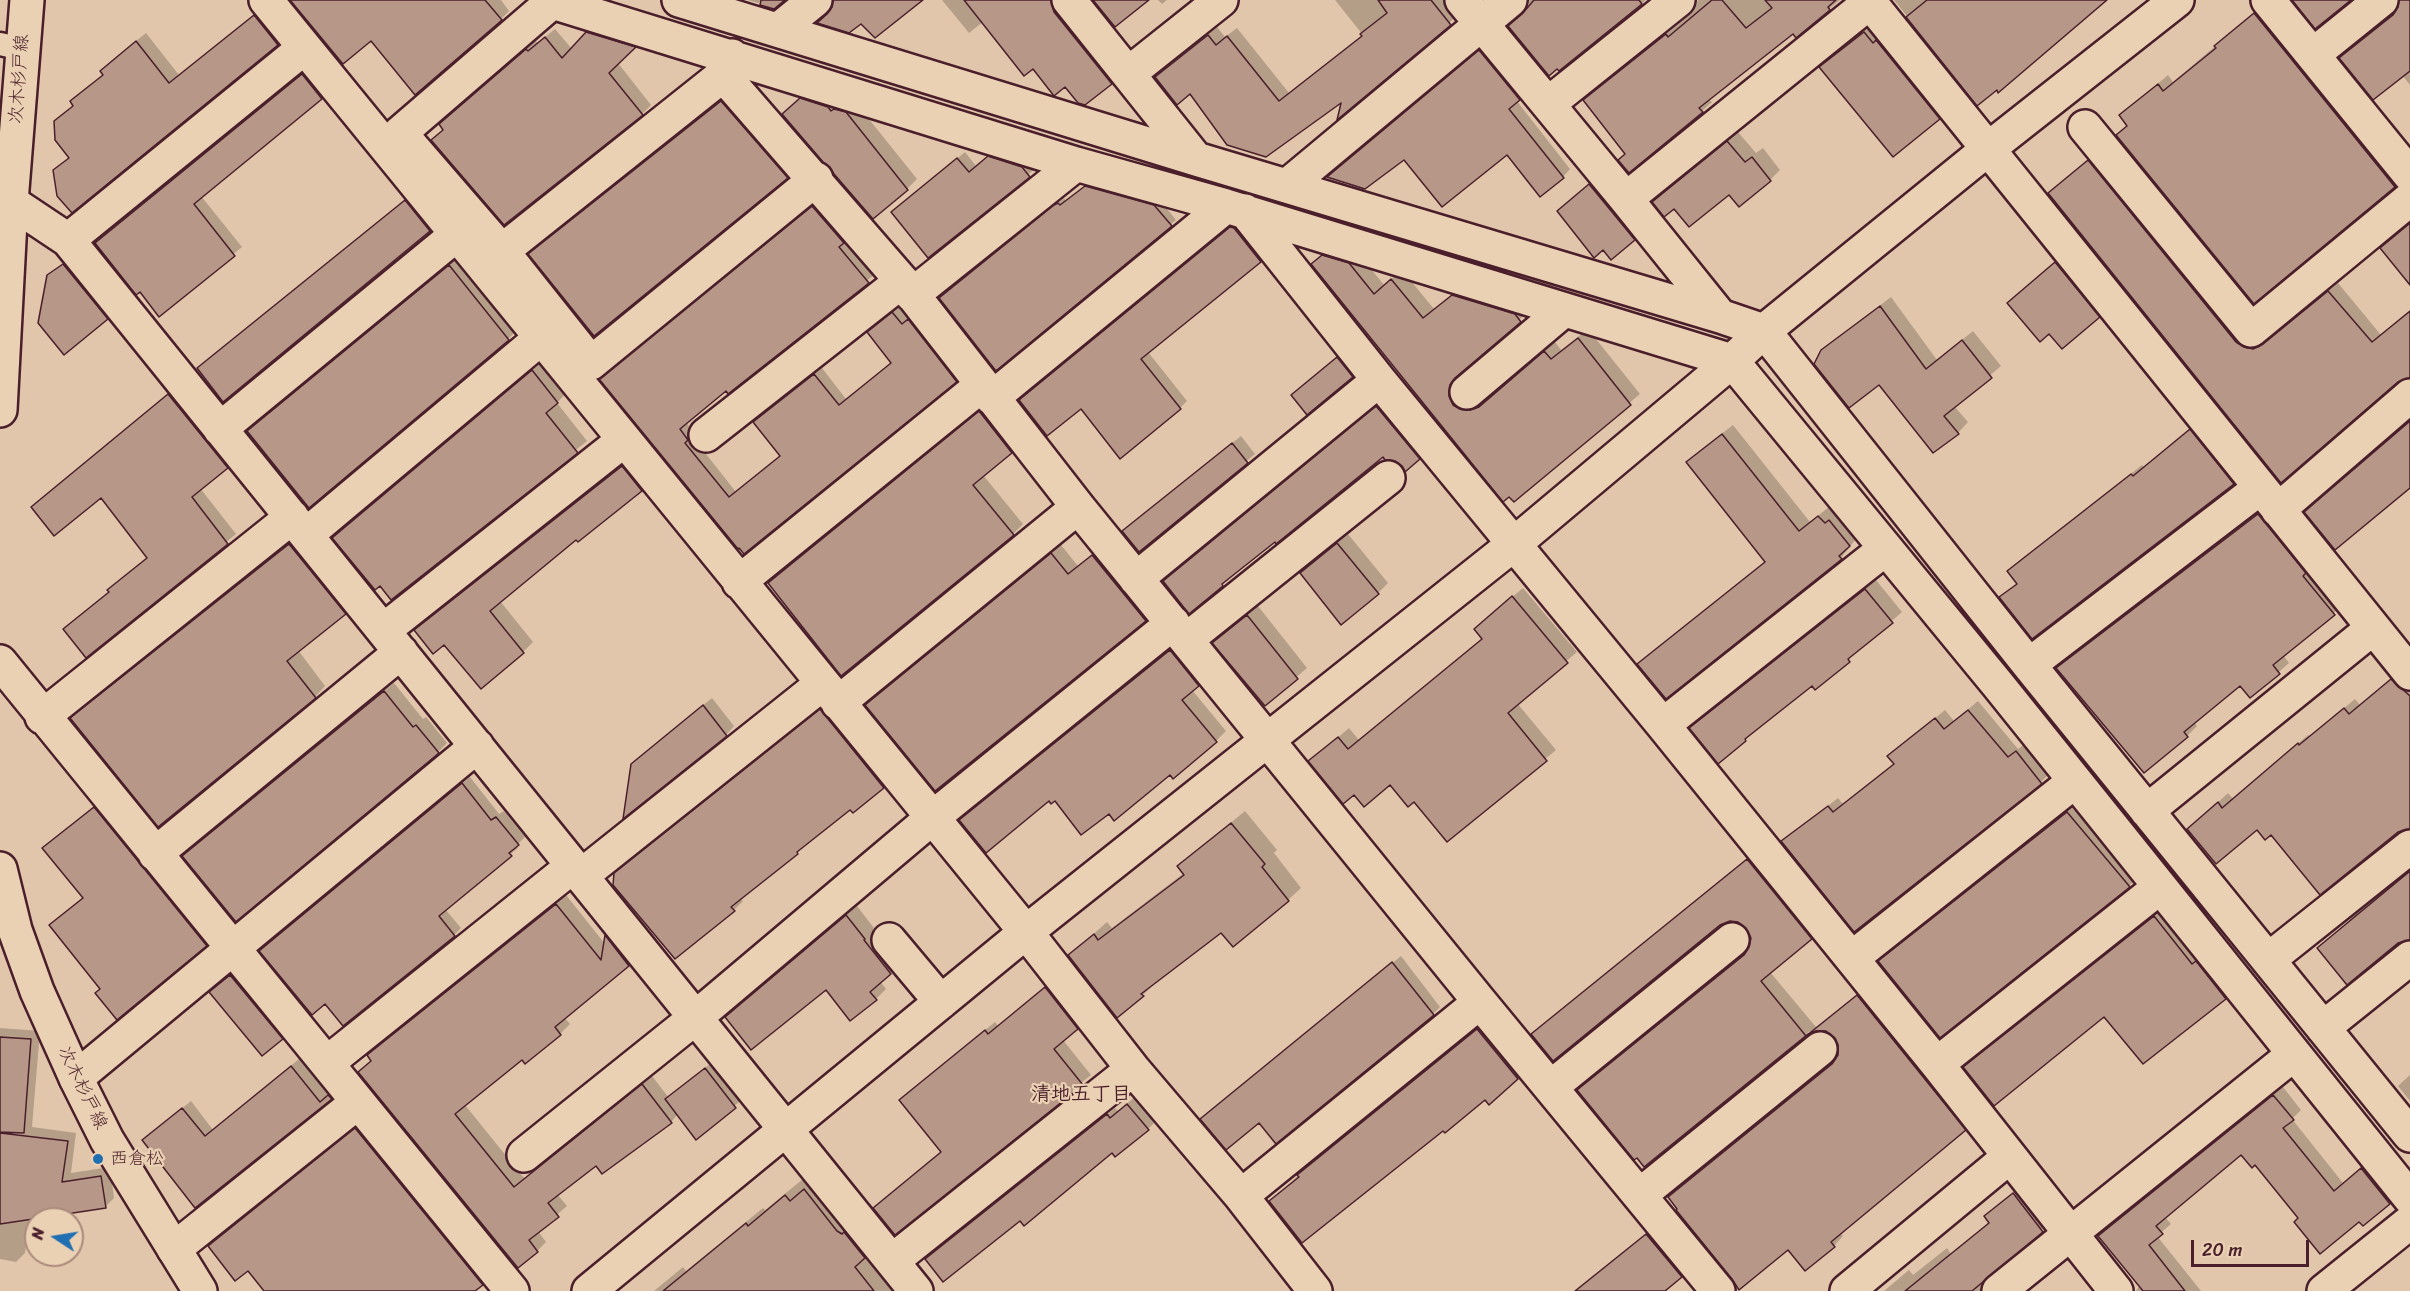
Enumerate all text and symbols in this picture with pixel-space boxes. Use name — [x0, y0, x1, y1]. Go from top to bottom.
street label: 次木杉戸線 — [6, 33, 34, 125]
street label: 次木杉戸線 — [53, 1043, 111, 1133]
district label: 清地五丁目 — [1031, 1083, 1131, 1107]
place label: 西倉松 — [110, 1148, 164, 1170]
marker: 西倉松 — [91, 1152, 105, 1166]
north arrow — [24, 1207, 84, 1267]
text: N — [23, 1225, 53, 1242]
scale bar — [2194, 1228, 2312, 1266]
text: 20 m — [2202, 1234, 2242, 1266]

